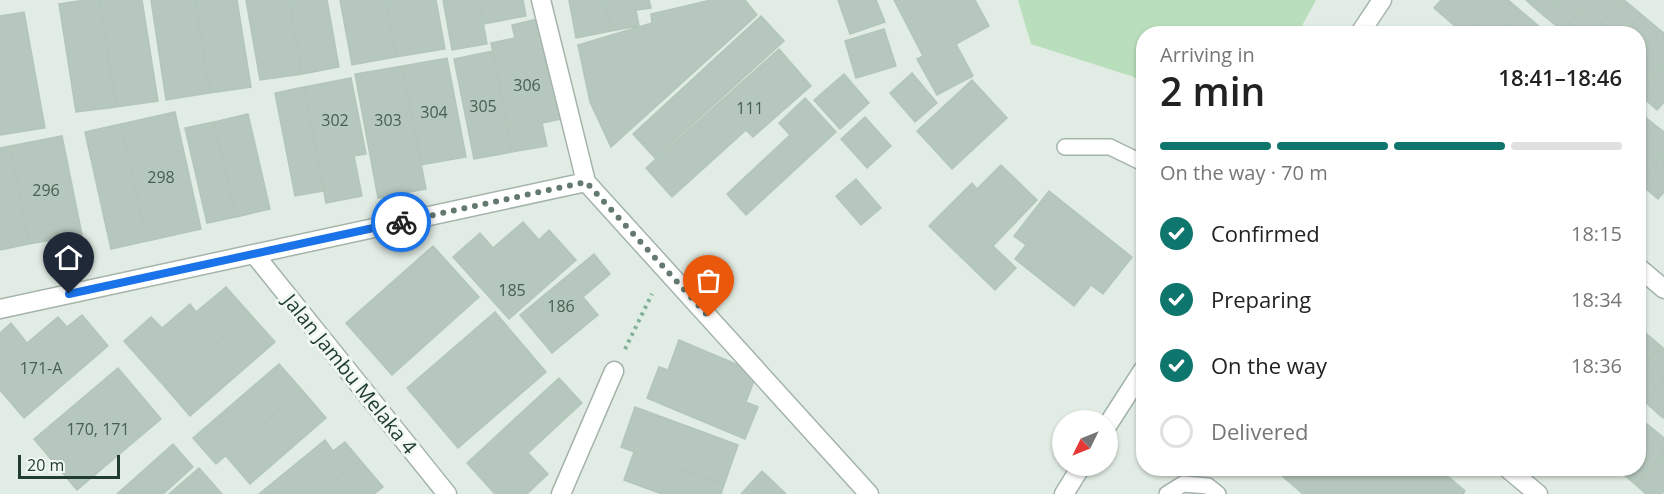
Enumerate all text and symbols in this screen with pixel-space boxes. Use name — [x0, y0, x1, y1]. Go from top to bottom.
text: Arriving in — [1160, 41, 1255, 68]
text: 18:41–18:46 — [1498, 62, 1622, 92]
text: 2 min — [1160, 64, 1265, 117]
house number: 306 — [513, 74, 541, 96]
house number: 305 — [469, 95, 497, 117]
house number: 111 — [736, 97, 764, 119]
house number: 304 — [420, 101, 448, 123]
house number: 302 — [321, 109, 349, 131]
house number: 303 — [374, 109, 402, 131]
text: On the way · 70 m — [1160, 159, 1328, 186]
house number: 298 — [147, 166, 175, 188]
house number: 296 — [32, 179, 60, 201]
courier — [371, 192, 431, 252]
icon: bike — [385, 206, 418, 239]
icon: check — [1160, 217, 1193, 250]
text: Confirmed — [1211, 218, 1320, 248]
text: 18:15 — [1571, 220, 1622, 247]
pin — [43, 232, 94, 294]
icon: home — [52, 241, 85, 274]
pin — [683, 255, 734, 317]
icon: bag — [692, 264, 725, 297]
house number: 185 — [498, 279, 526, 301]
icon: check — [1160, 283, 1193, 316]
text: Preparing — [1211, 284, 1311, 314]
text: 18:34 — [1571, 286, 1622, 313]
street label: Jalan Jambu Melaka 4 — [276, 287, 424, 460]
house number: 186 — [547, 295, 575, 317]
icon: check — [1160, 349, 1193, 382]
text: On the way — [1211, 350, 1327, 380]
text: 18:36 — [1571, 352, 1622, 379]
house number: 171-A — [20, 357, 63, 379]
north arrow — [1052, 410, 1118, 476]
map controls — [1052, 410, 1118, 476]
text: Delivered — [1211, 416, 1309, 446]
house number: 170, 171 — [66, 418, 130, 440]
scale bar — [18, 452, 120, 480]
text: 20 m — [27, 454, 64, 476]

